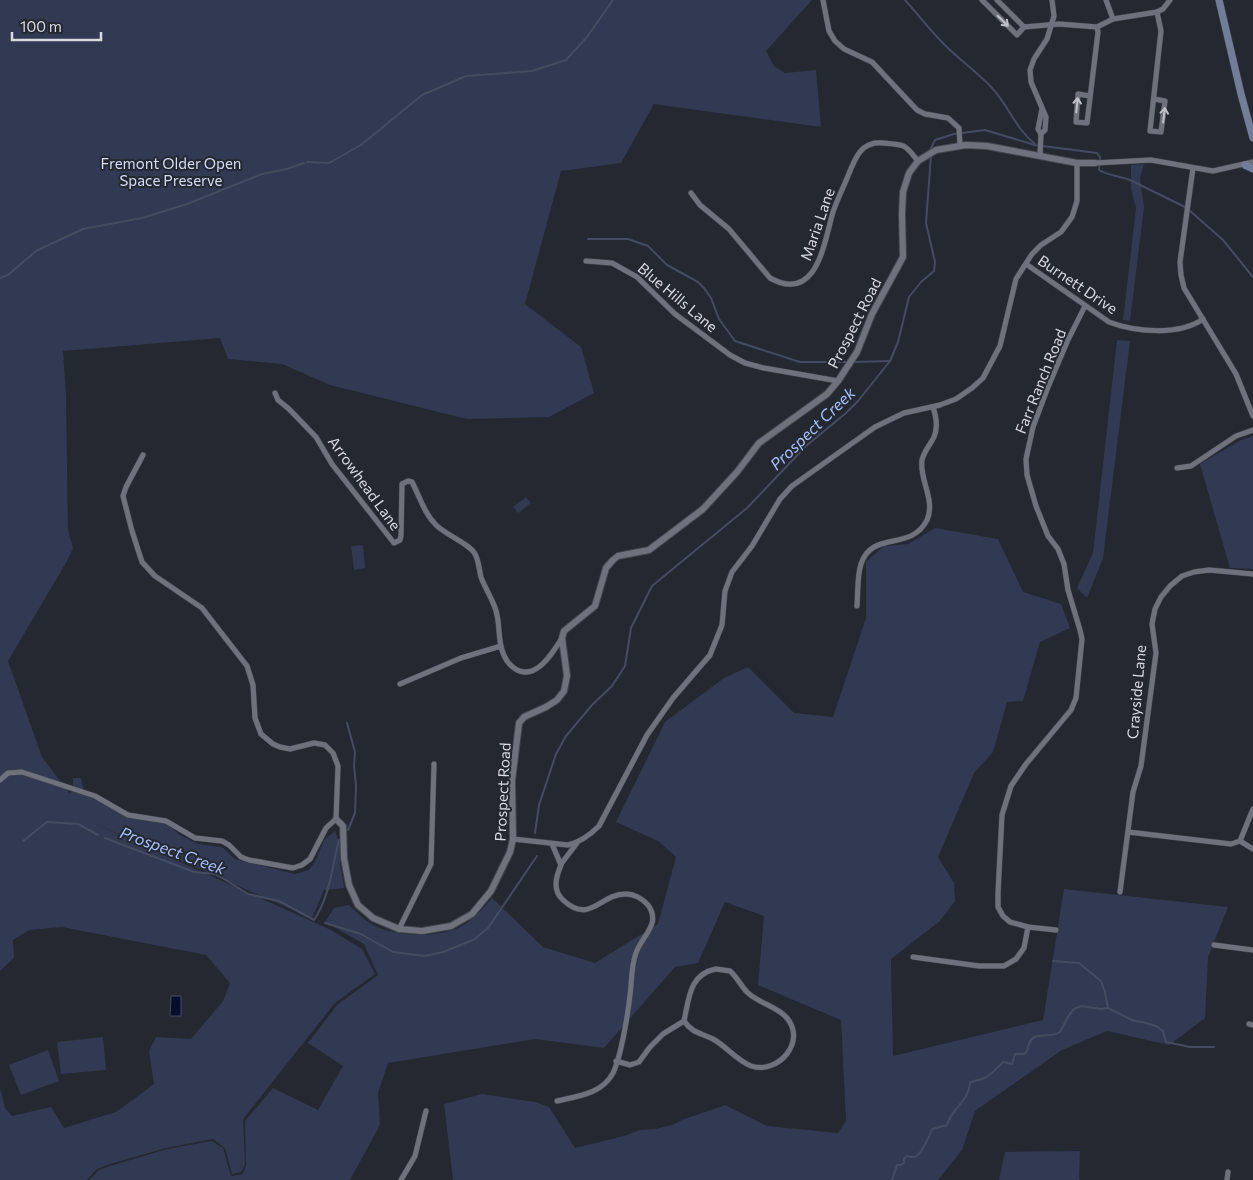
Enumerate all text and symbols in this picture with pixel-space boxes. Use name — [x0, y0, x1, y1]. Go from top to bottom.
scale bar — [12, 10, 101, 42]
one-way arrow — [997, 15, 1010, 27]
text: 100 m — [20, 17, 62, 35]
one-way arrow — [1073, 97, 1082, 113]
one-way arrow — [1159, 107, 1169, 123]
park label: Fremont Older Open Space Preserve — [101, 154, 241, 189]
street label: Maria Lane — [796, 185, 838, 263]
street label: Burnett Drive — [1035, 251, 1121, 317]
street label: Blue Hills Lane — [635, 259, 721, 335]
street label: Prospect Road — [823, 275, 885, 371]
street label: Farr Ranch Road — [1011, 326, 1069, 436]
water label: Prospect Creek — [766, 382, 859, 473]
street label: Arrowhead Lane — [325, 433, 405, 534]
street label: Crayside Lane — [1123, 644, 1149, 740]
street label: Prospect Road — [490, 742, 514, 842]
water label: Prospect Creek — [118, 822, 229, 878]

